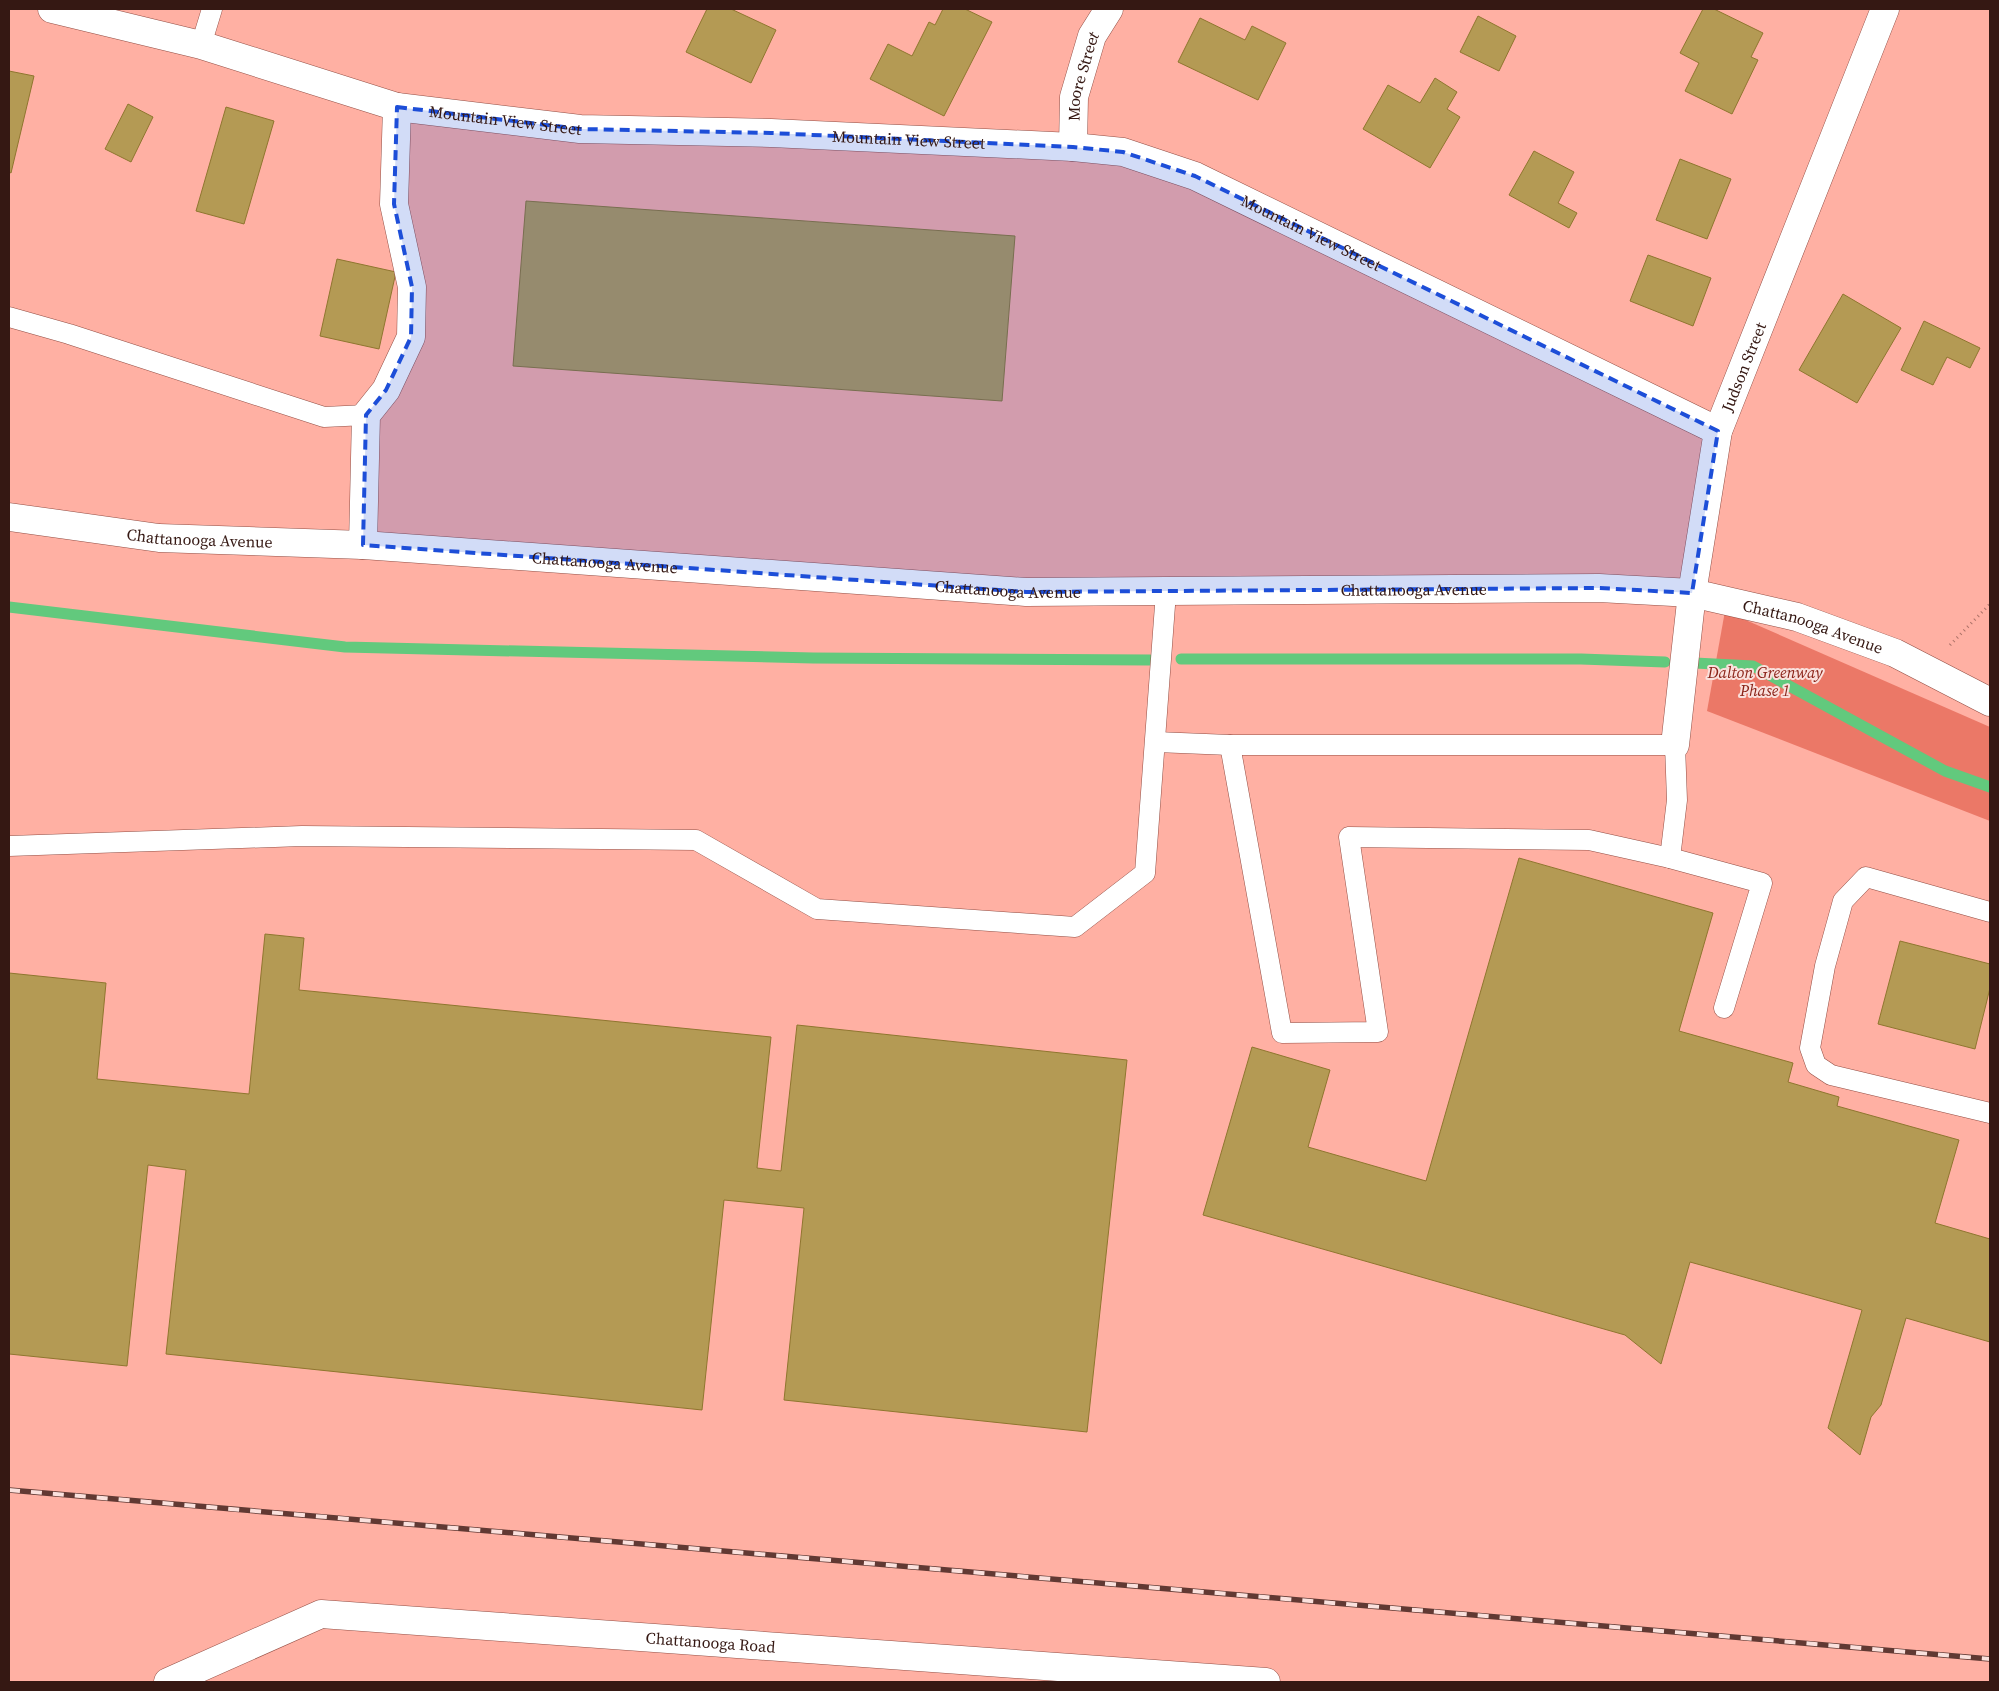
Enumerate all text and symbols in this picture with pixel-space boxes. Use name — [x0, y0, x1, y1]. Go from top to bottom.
street label: Moore Street — [1063, 26, 1104, 121]
street label: Mountain View Street — [428, 100, 584, 140]
street label: Mountain View Street — [832, 125, 986, 154]
street label: Mountain View Street — [1238, 189, 1386, 276]
street label: Judson Street — [1715, 318, 1771, 416]
street label: Chattanooga Avenue — [125, 523, 273, 553]
street label: Chattanooga Avenue — [531, 546, 679, 578]
street label: Chattanooga Avenue — [934, 575, 1081, 603]
street label: Chattanooga Avenue — [1341, 578, 1487, 601]
street label: Chattanooga Avenue — [1741, 594, 1886, 659]
park label: Dalton Greenway Phase 1 — [1706, 661, 1823, 701]
street label: Chattanooga Road — [645, 1626, 776, 1658]

